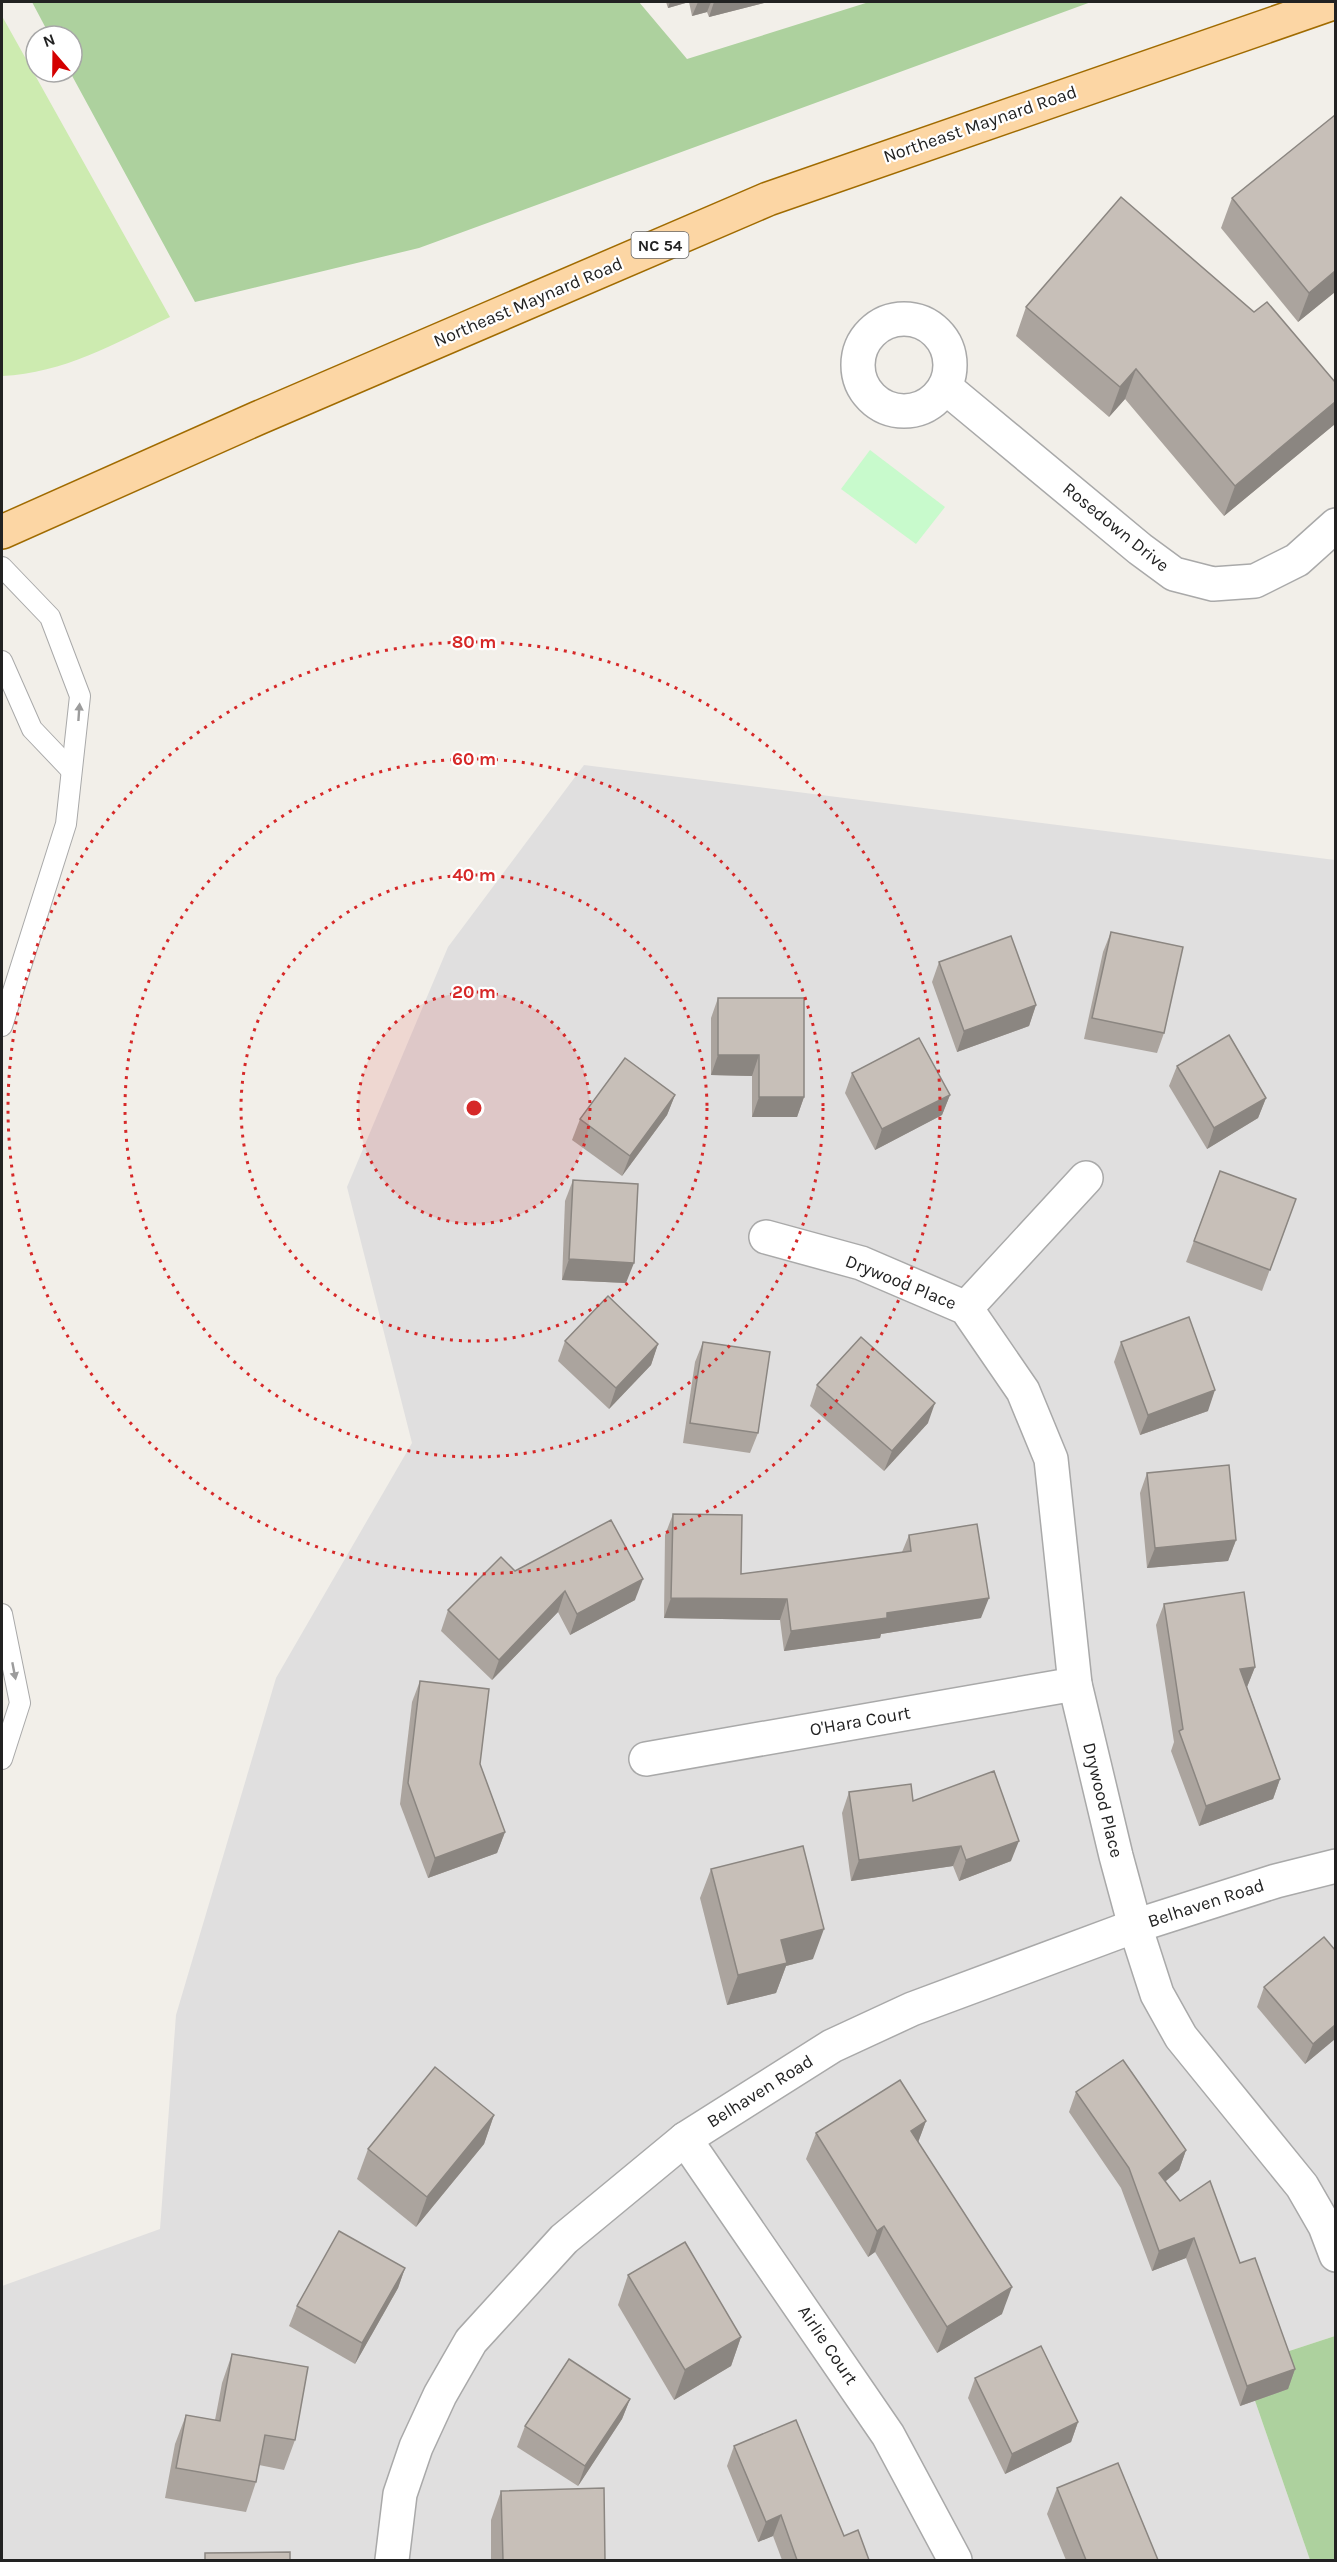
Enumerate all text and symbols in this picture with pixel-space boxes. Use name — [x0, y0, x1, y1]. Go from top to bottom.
north arrow — [24, 24, 84, 84]
text: N — [40, 29, 58, 51]
street label: Northeast Maynard Road — [880, 81, 1080, 167]
road number: NC 54 — [632, 232, 688, 258]
street label: Northeast Maynard Road — [430, 252, 626, 352]
street label: Rosedown Drive — [1058, 477, 1174, 577]
text: 80 m — [452, 631, 496, 653]
one-way arrow — [74, 702, 84, 721]
text: 60 m — [452, 748, 496, 770]
text: 40 m — [452, 864, 496, 886]
text: 20 m — [452, 981, 496, 1003]
centre of rings — [464, 1098, 484, 1118]
street label: Drywood Place — [842, 1250, 960, 1314]
one-way arrow — [10, 1662, 19, 1681]
street label: O'Hara Court — [808, 1701, 912, 1741]
street label: Drywood Place — [1078, 1740, 1128, 1860]
street label: Belhaven Road — [1145, 1874, 1267, 1932]
street label: Belhaven Road — [703, 2050, 817, 2132]
street label: Airlie Court — [793, 2301, 863, 2389]

